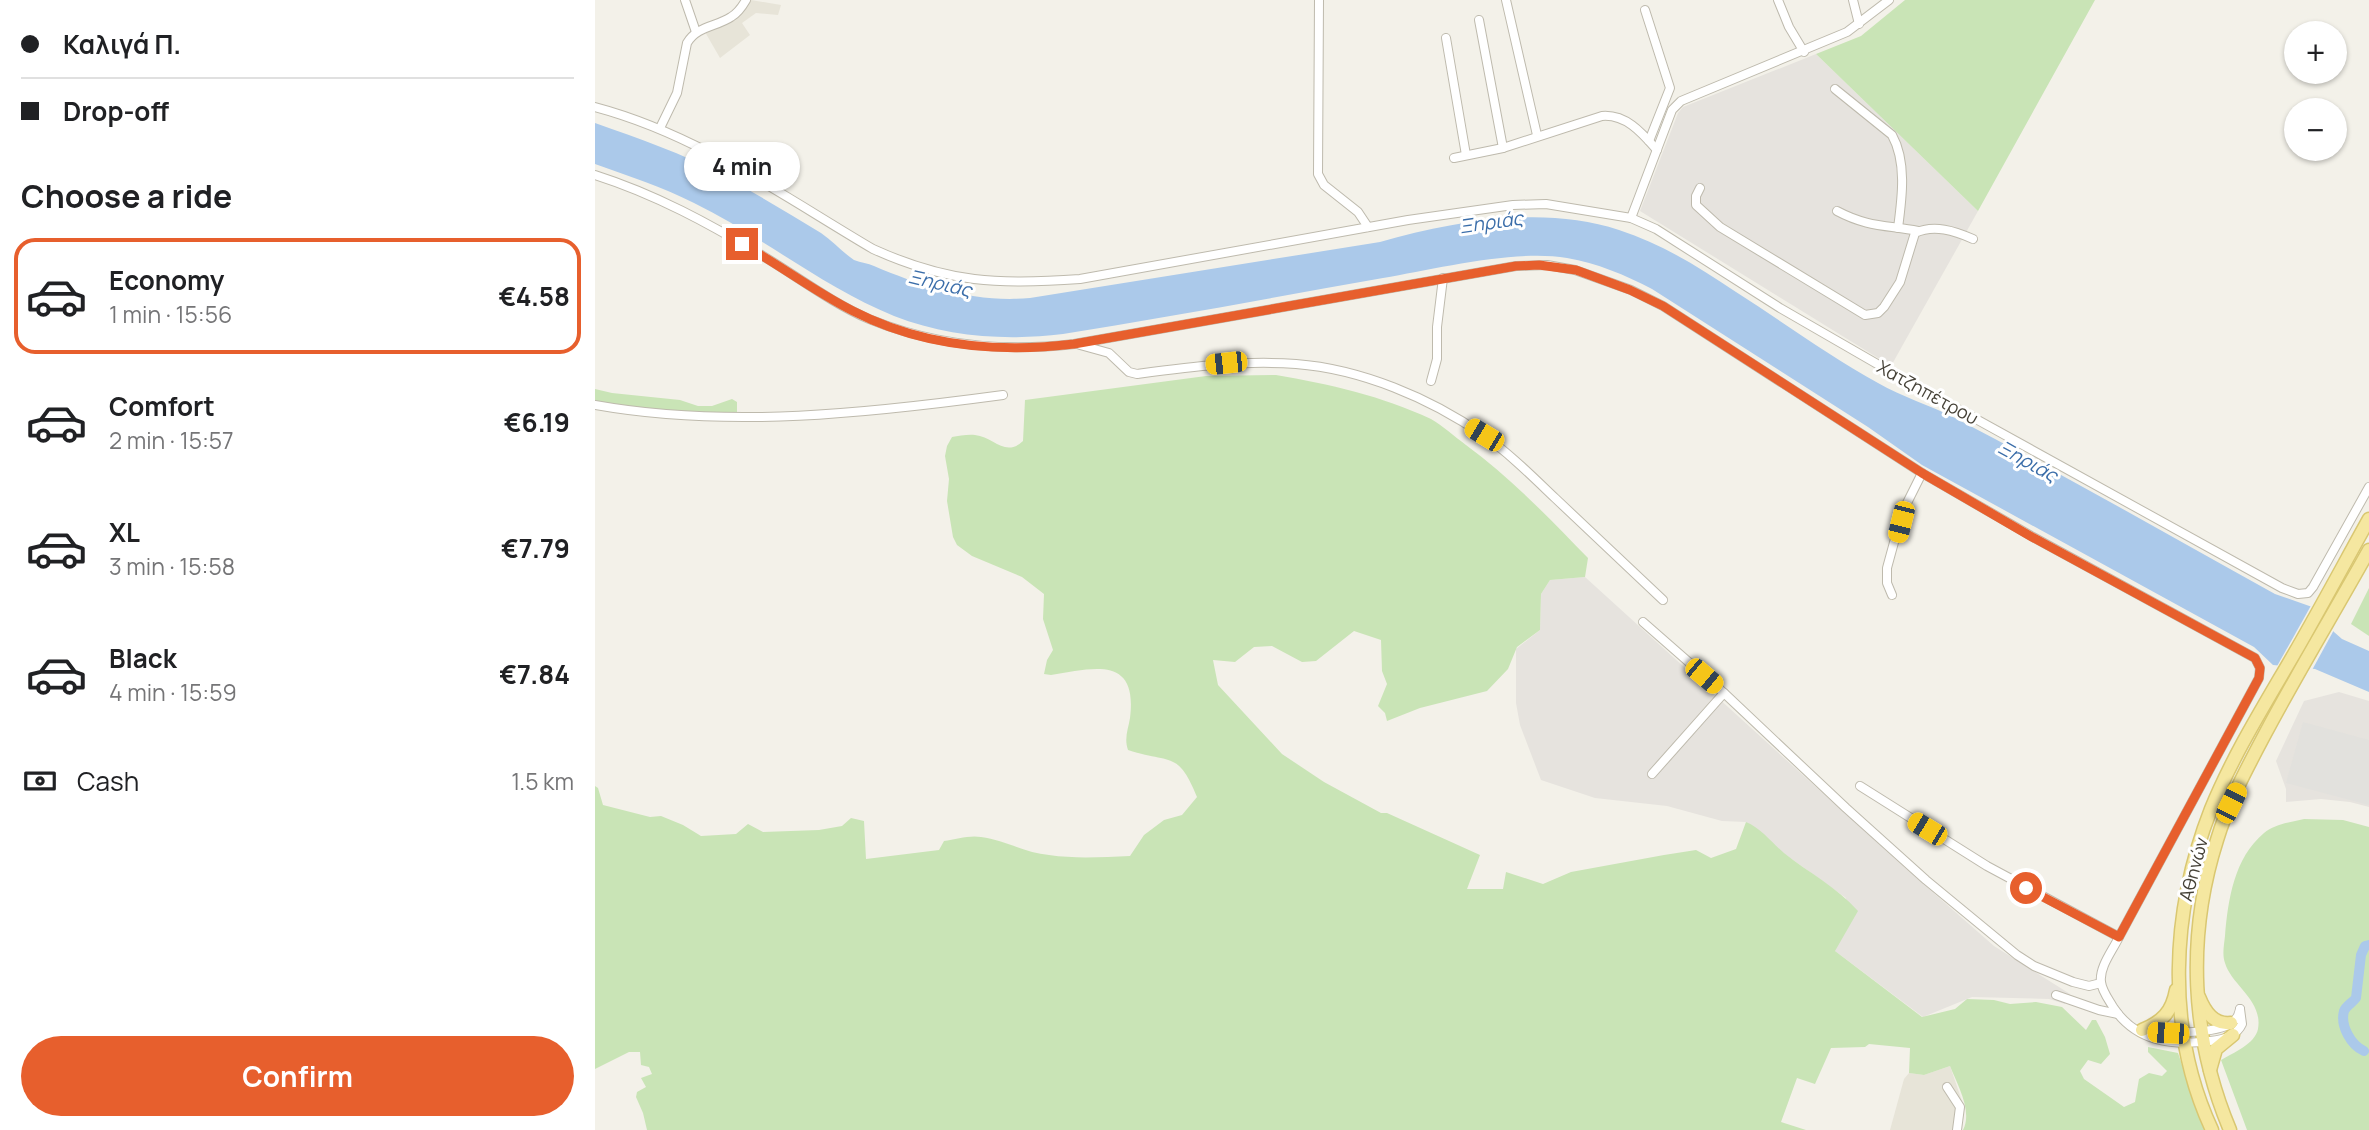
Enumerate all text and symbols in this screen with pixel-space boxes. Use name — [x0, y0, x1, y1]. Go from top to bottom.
map controls — [2284, 21, 2347, 161]
button: + — [2284, 21, 2347, 84]
text: Καλιγά Π. — [63, 26, 181, 62]
text: Drop-off — [63, 93, 169, 129]
button: − — [2284, 98, 2347, 161]
callout: 4 min — [684, 142, 800, 191]
text: 4 min — [712, 150, 772, 182]
text: Choose a ride — [21, 174, 232, 218]
water label: Ξηριάς — [1457, 204, 1526, 239]
route end — [726, 228, 758, 260]
text: Economy — [109, 262, 224, 298]
water label: Ξηριάς — [906, 263, 976, 303]
icon: car — [25, 265, 88, 328]
text: €4.58 — [498, 278, 570, 314]
text: 1 min · 15:56 — [109, 298, 232, 330]
car — [1205, 350, 1248, 376]
street label: Χατζηπέτρου — [1873, 354, 1983, 430]
text: Comfort — [109, 388, 215, 424]
icon: car — [25, 391, 88, 454]
text: €6.19 — [504, 404, 570, 440]
car — [1461, 415, 1508, 455]
text: 2 min · 15:57 — [109, 424, 234, 456]
water label: Ξηριάς — [1994, 434, 2064, 489]
car — [1886, 499, 1917, 545]
text: XL — [109, 514, 140, 550]
icon: car — [25, 517, 88, 580]
text: €7.79 — [501, 530, 570, 566]
text: 3 min · 15:58 — [109, 550, 235, 582]
text: Black — [109, 640, 177, 676]
icon: car — [25, 643, 88, 706]
car — [1682, 654, 1727, 698]
text: €7.84 — [499, 656, 570, 692]
text: 4 min · 15:59 — [109, 676, 237, 708]
icon: cash — [21, 762, 59, 800]
text: Cash — [77, 763, 139, 799]
text: 1.5 km — [511, 765, 574, 797]
car — [2213, 780, 2250, 826]
car — [1904, 809, 1951, 849]
street label: Αθηνών — [2173, 834, 2213, 904]
route start — [2010, 872, 2042, 904]
car — [2147, 1021, 2190, 1045]
button: Confirm — [21, 1036, 574, 1116]

